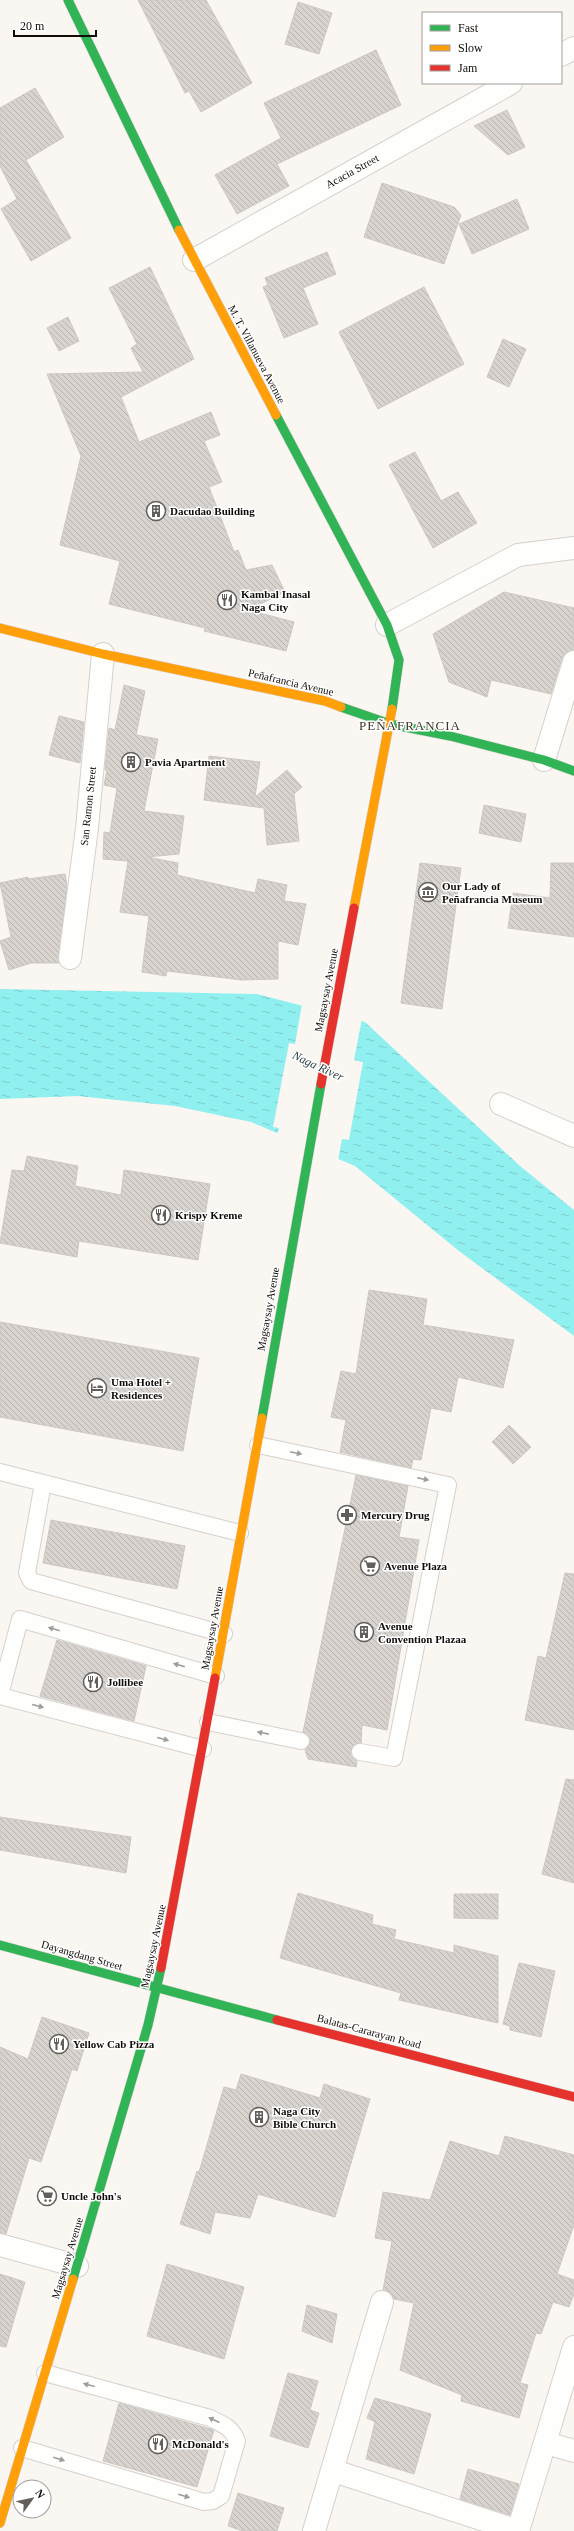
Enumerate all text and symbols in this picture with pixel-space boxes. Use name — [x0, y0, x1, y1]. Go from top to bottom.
scale bar — [14, 12, 96, 38]
legend — [422, 12, 562, 84]
text: 20 m — [20, 19, 45, 33]
text: Fast — [458, 21, 479, 35]
text: Slow — [458, 41, 483, 55]
text: Jam — [458, 61, 478, 75]
street label: Acacia Street — [323, 151, 381, 191]
street label: M. T. Villanueva Avenue — [226, 303, 288, 405]
building icon: Dacudao Building — [145, 500, 167, 522]
place label: Dacudao Building — [170, 505, 255, 517]
place label: Kambal Inasal Naga City — [241, 588, 310, 613]
restaurant icon: Kambal Inasal Naga City — [216, 589, 238, 611]
street label: Peñafrancia Avenue — [247, 666, 335, 698]
district label: PEÑAFRANCIA — [359, 718, 461, 733]
building icon: Pavia Apartment — [120, 751, 142, 773]
place label: Pavia Apartment — [145, 756, 226, 768]
street label: San Ramon Street — [78, 766, 98, 846]
place label: Our Lady of Peñafrancia Museum — [442, 880, 543, 905]
museum icon: Our Lady of Peñafrancia Museum — [417, 881, 439, 903]
street label: Magsaysay Avenue — [312, 947, 340, 1033]
water label: Naga River — [289, 1048, 346, 1084]
restaurant icon: Krispy Kreme — [150, 1204, 172, 1226]
place label: Krispy Kreme — [175, 1209, 242, 1221]
street label: Magsaysay Avenue — [255, 1266, 281, 1352]
place label: Uma Hotel + Residences — [111, 1376, 171, 1401]
hotel icon: Uma Hotel + Residences — [86, 1377, 108, 1399]
one-way arrow — [290, 1450, 302, 1456]
one-way arrow — [417, 1477, 429, 1483]
pharmacy icon: Mercury Drug — [336, 1504, 358, 1526]
place label: Mercury Drug — [361, 1509, 430, 1521]
supermarket icon: Avenue Plaza — [359, 1555, 381, 1577]
place label: Avenue Plaza — [384, 1560, 448, 1572]
street label: Magsaysay Avenue — [199, 1585, 225, 1671]
place label: Avenue Convention Plazaa — [378, 1620, 467, 1645]
building icon: Avenue Convention Plazaa — [353, 1621, 375, 1643]
one-way arrow — [47, 1626, 59, 1632]
one-way arrow — [172, 1662, 184, 1668]
restaurant icon: Jollibee — [82, 1671, 104, 1693]
place label: Jollibee — [107, 1676, 143, 1688]
one-way arrow — [31, 1703, 44, 1709]
one-way arrow — [257, 1730, 269, 1736]
one-way arrow — [157, 1736, 170, 1742]
street label: Magsaysay Avenue — [138, 1903, 168, 1989]
street label: Dayangdang Street — [40, 1938, 124, 1972]
street label: Balatas-Cararayan Road — [316, 2011, 423, 2051]
restaurant icon: Yellow Cab Pizza — [48, 2033, 70, 2055]
place label: Yellow Cab Pizza — [73, 2038, 155, 2050]
place label: Naga City Bible Church — [273, 2105, 336, 2130]
building icon: Naga City Bible Church — [248, 2106, 270, 2128]
supermarket icon: Uncle John's — [36, 2185, 58, 2207]
place label: Uncle John's — [61, 2190, 122, 2202]
street label: Magsaysay Avenue — [49, 2215, 85, 2300]
one-way arrow — [82, 2382, 94, 2388]
one-way arrow — [208, 2417, 219, 2423]
restaurant icon: McDonald's — [147, 2433, 169, 2455]
place label: McDonald's — [172, 2438, 230, 2450]
one-way arrow — [53, 2456, 65, 2462]
north arrow — [12, 2479, 52, 2519]
text: N — [33, 2487, 48, 2500]
one-way arrow — [178, 2493, 190, 2499]

